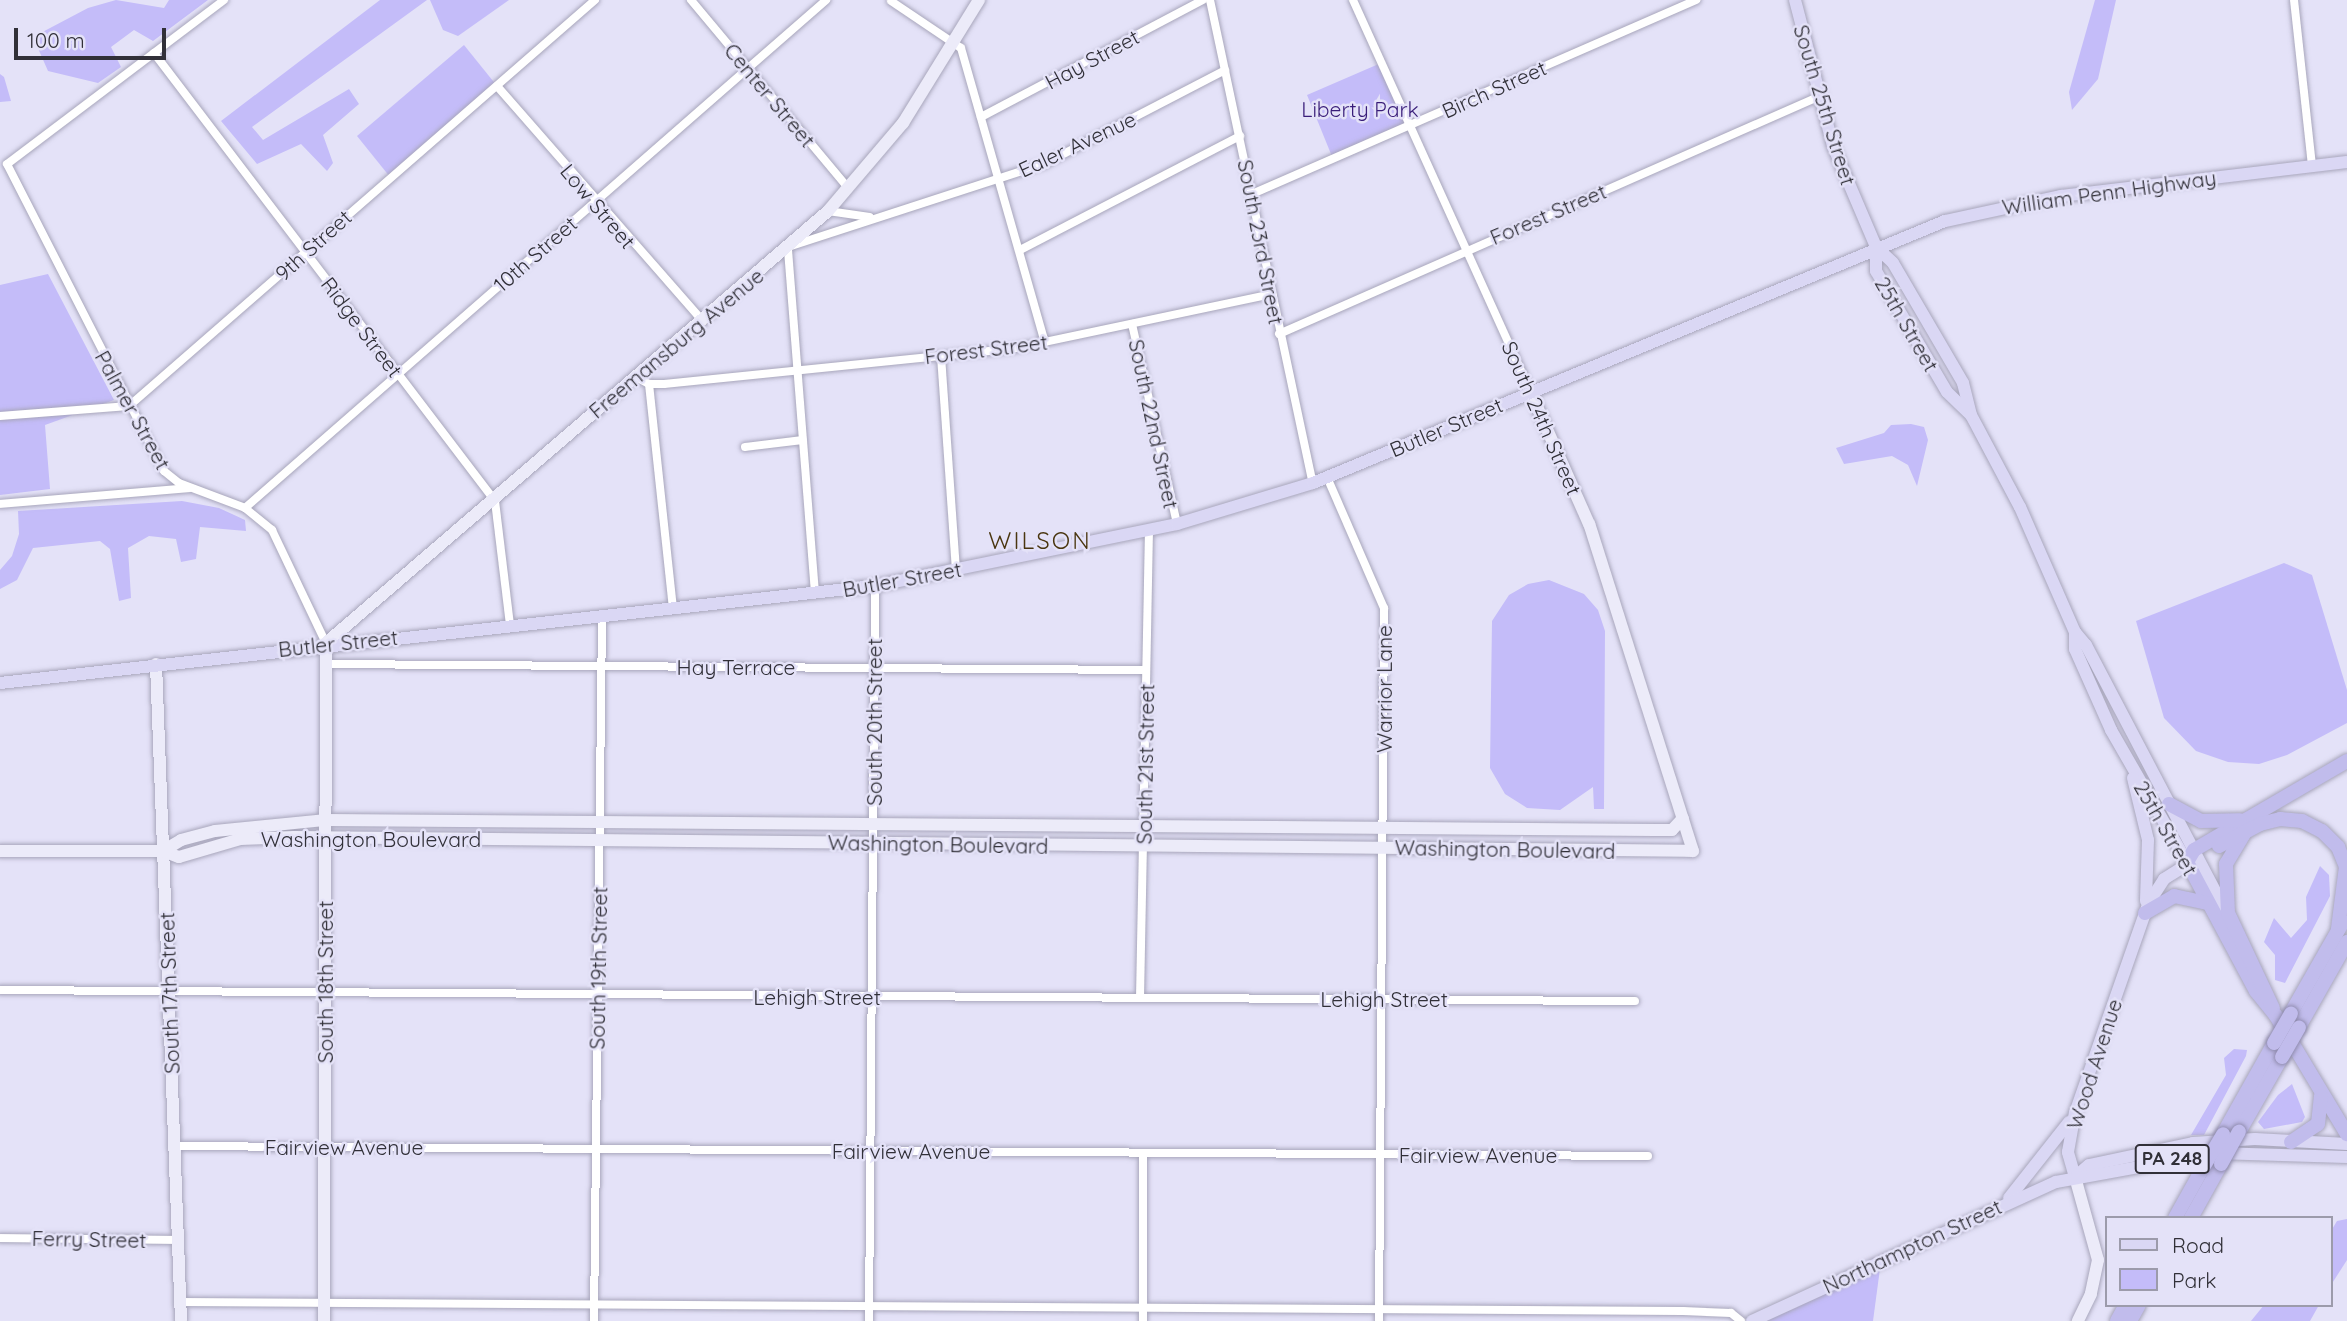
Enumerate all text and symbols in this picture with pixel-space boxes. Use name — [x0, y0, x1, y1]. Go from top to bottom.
scale bar — [18, 14, 170, 58]
street label: South 25th Street — [1789, 22, 1861, 188]
street label: Hay Street — [1041, 24, 1143, 94]
text: 100 m — [27, 27, 85, 53]
street label: Center Street — [719, 38, 821, 152]
street label: Birch Street — [1438, 55, 1550, 123]
park label: Liberty Park — [1301, 96, 1419, 122]
street label: Ealer Avenue — [1014, 106, 1140, 182]
street label: South 23rd Street — [1233, 157, 1289, 327]
street label: Low Street — [555, 159, 641, 253]
street label: William Penn Highway — [2000, 164, 2218, 220]
street label: Forest Street — [1486, 178, 1610, 250]
street label: 9th Street — [270, 204, 356, 286]
street label: 10th Street — [488, 211, 582, 297]
street label: Freemansburg Avenue — [584, 263, 768, 423]
street label: Ridge Street — [316, 272, 408, 382]
street label: 25th Street — [1870, 272, 1944, 376]
street label: Forest Street — [923, 329, 1049, 369]
street label: South 22nd Street — [1124, 337, 1184, 511]
street label: South 24th Street — [1497, 337, 1587, 499]
street label: Palmer Street — [90, 346, 176, 474]
street label: Butler Street — [1386, 392, 1506, 462]
district label: WILSON — [989, 527, 1091, 555]
street label: Butler Street — [841, 556, 963, 602]
street label: Butler Street — [277, 624, 399, 662]
street label: Warrior Lane — [1371, 625, 1397, 753]
street label: South 20th Street — [861, 638, 887, 806]
street label: Hay Terrace — [677, 654, 795, 680]
street label: South 21st Street — [1131, 683, 1159, 845]
street label: 25th Street — [2129, 776, 2203, 880]
street label: Washington Boulevard — [261, 826, 481, 852]
street label: Washington Boulevard — [827, 829, 1049, 859]
street label: Washington Boulevard — [1394, 834, 1616, 864]
street label: South 19th Street — [584, 886, 612, 1050]
street label: South 18th Street — [312, 901, 338, 1063]
street label: South 17th Street — [154, 912, 184, 1074]
street label: Lehigh Street — [753, 984, 881, 1010]
street label: Lehigh Street — [1320, 986, 1448, 1012]
street label: Wood Avenue — [2061, 996, 2127, 1132]
street label: Fairview Avenue — [265, 1134, 423, 1160]
street label: Fairview Avenue — [832, 1138, 990, 1164]
street label: Fairview Avenue — [1399, 1142, 1557, 1168]
road number: PA 248 — [2134, 1144, 2210, 1175]
street label: Northampton Street — [1818, 1193, 2006, 1299]
legend — [2106, 1216, 2333, 1307]
street label: Ferry Street — [31, 1225, 147, 1253]
text: Road — [2172, 1232, 2224, 1258]
text: Park — [2172, 1267, 2216, 1293]

